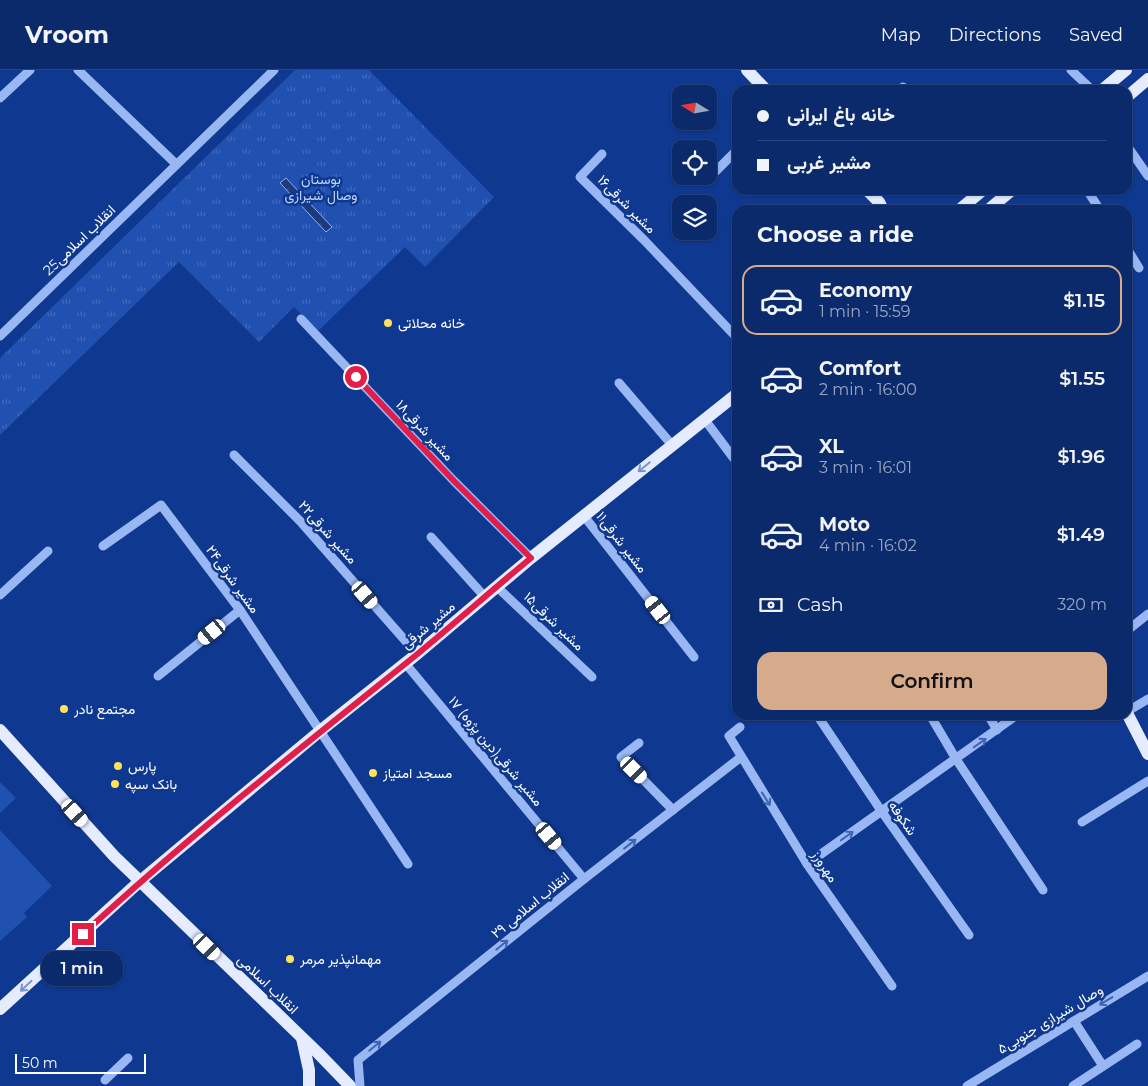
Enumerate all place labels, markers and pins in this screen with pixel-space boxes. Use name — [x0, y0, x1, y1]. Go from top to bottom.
place label: خانه محلاتی — [398, 314, 465, 332]
marker: خانه محلاتی — [382, 317, 394, 329]
place label: مجتمع نادر — [73, 700, 135, 720]
marker: مجتمع نادر — [58, 703, 70, 715]
place label: پارس — [128, 757, 156, 776]
marker: پارس — [112, 760, 124, 772]
place label: مسجد امتیاز — [382, 764, 452, 782]
marker: مسجد امتیاز — [367, 767, 379, 779]
place label: بانک سپه — [125, 775, 177, 794]
marker: بانک سپه — [109, 778, 121, 790]
place label: مهمانپذیر مرمر — [299, 950, 381, 969]
marker: مهمانپذیر مرمر — [284, 953, 296, 965]

